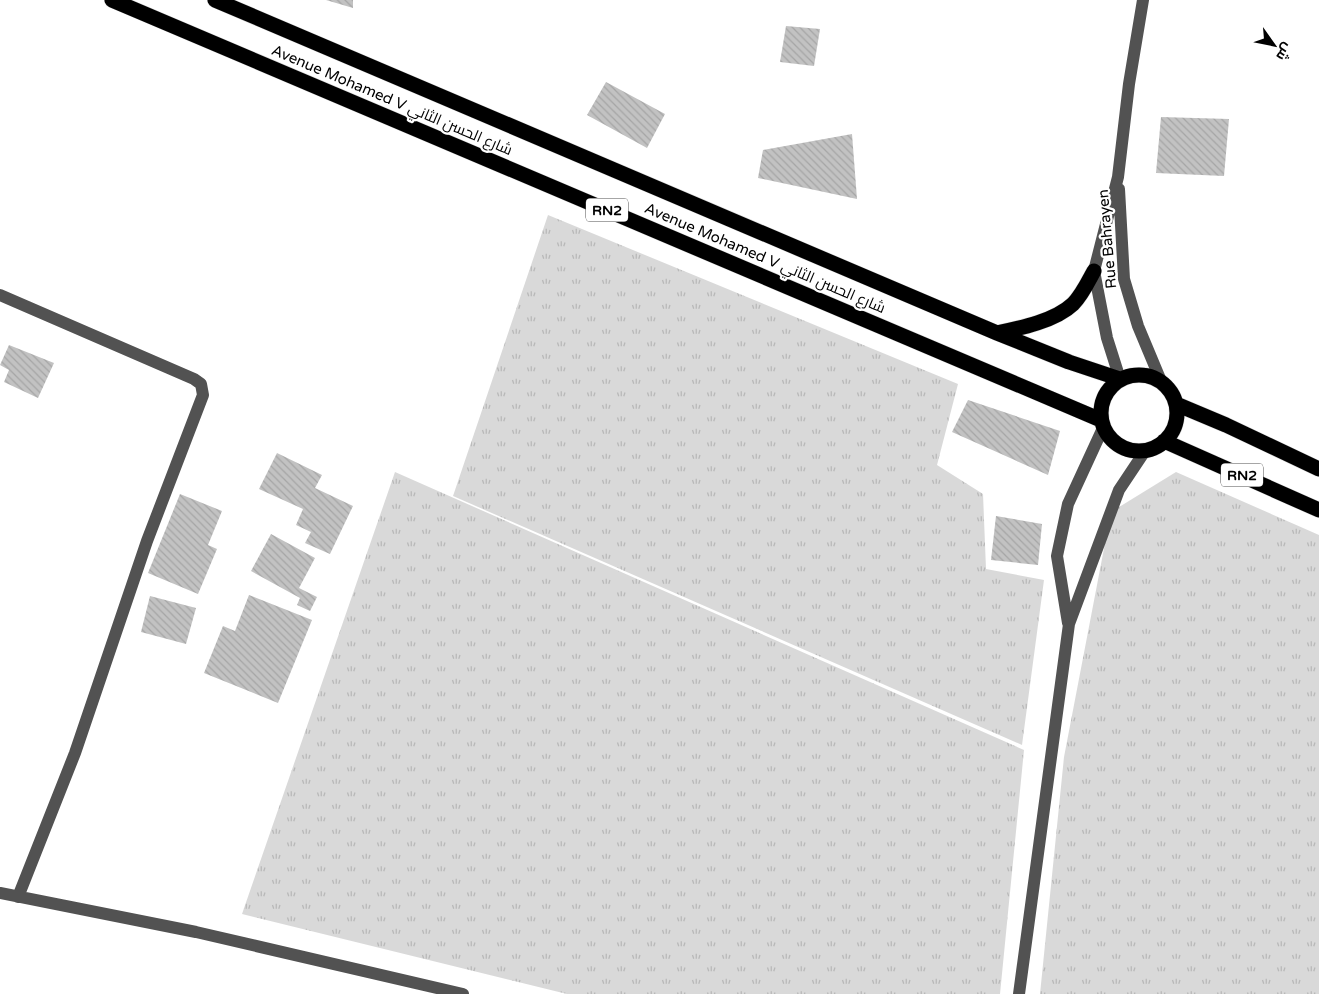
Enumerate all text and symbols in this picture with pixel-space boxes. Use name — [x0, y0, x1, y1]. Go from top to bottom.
north arrow — [1249, 20, 1299, 70]
text: ش — [1272, 40, 1297, 64]
street label: Avenue Mohamed V شارع الحسن الثاني — [268, 41, 515, 162]
street label: Rue Bahrayen — [1094, 189, 1120, 289]
road number: RN2 — [586, 198, 628, 222]
street label: Avenue Mohamed V شارع الحسن الثاني — [641, 199, 888, 320]
road number: RN2 — [1221, 464, 1263, 486]

